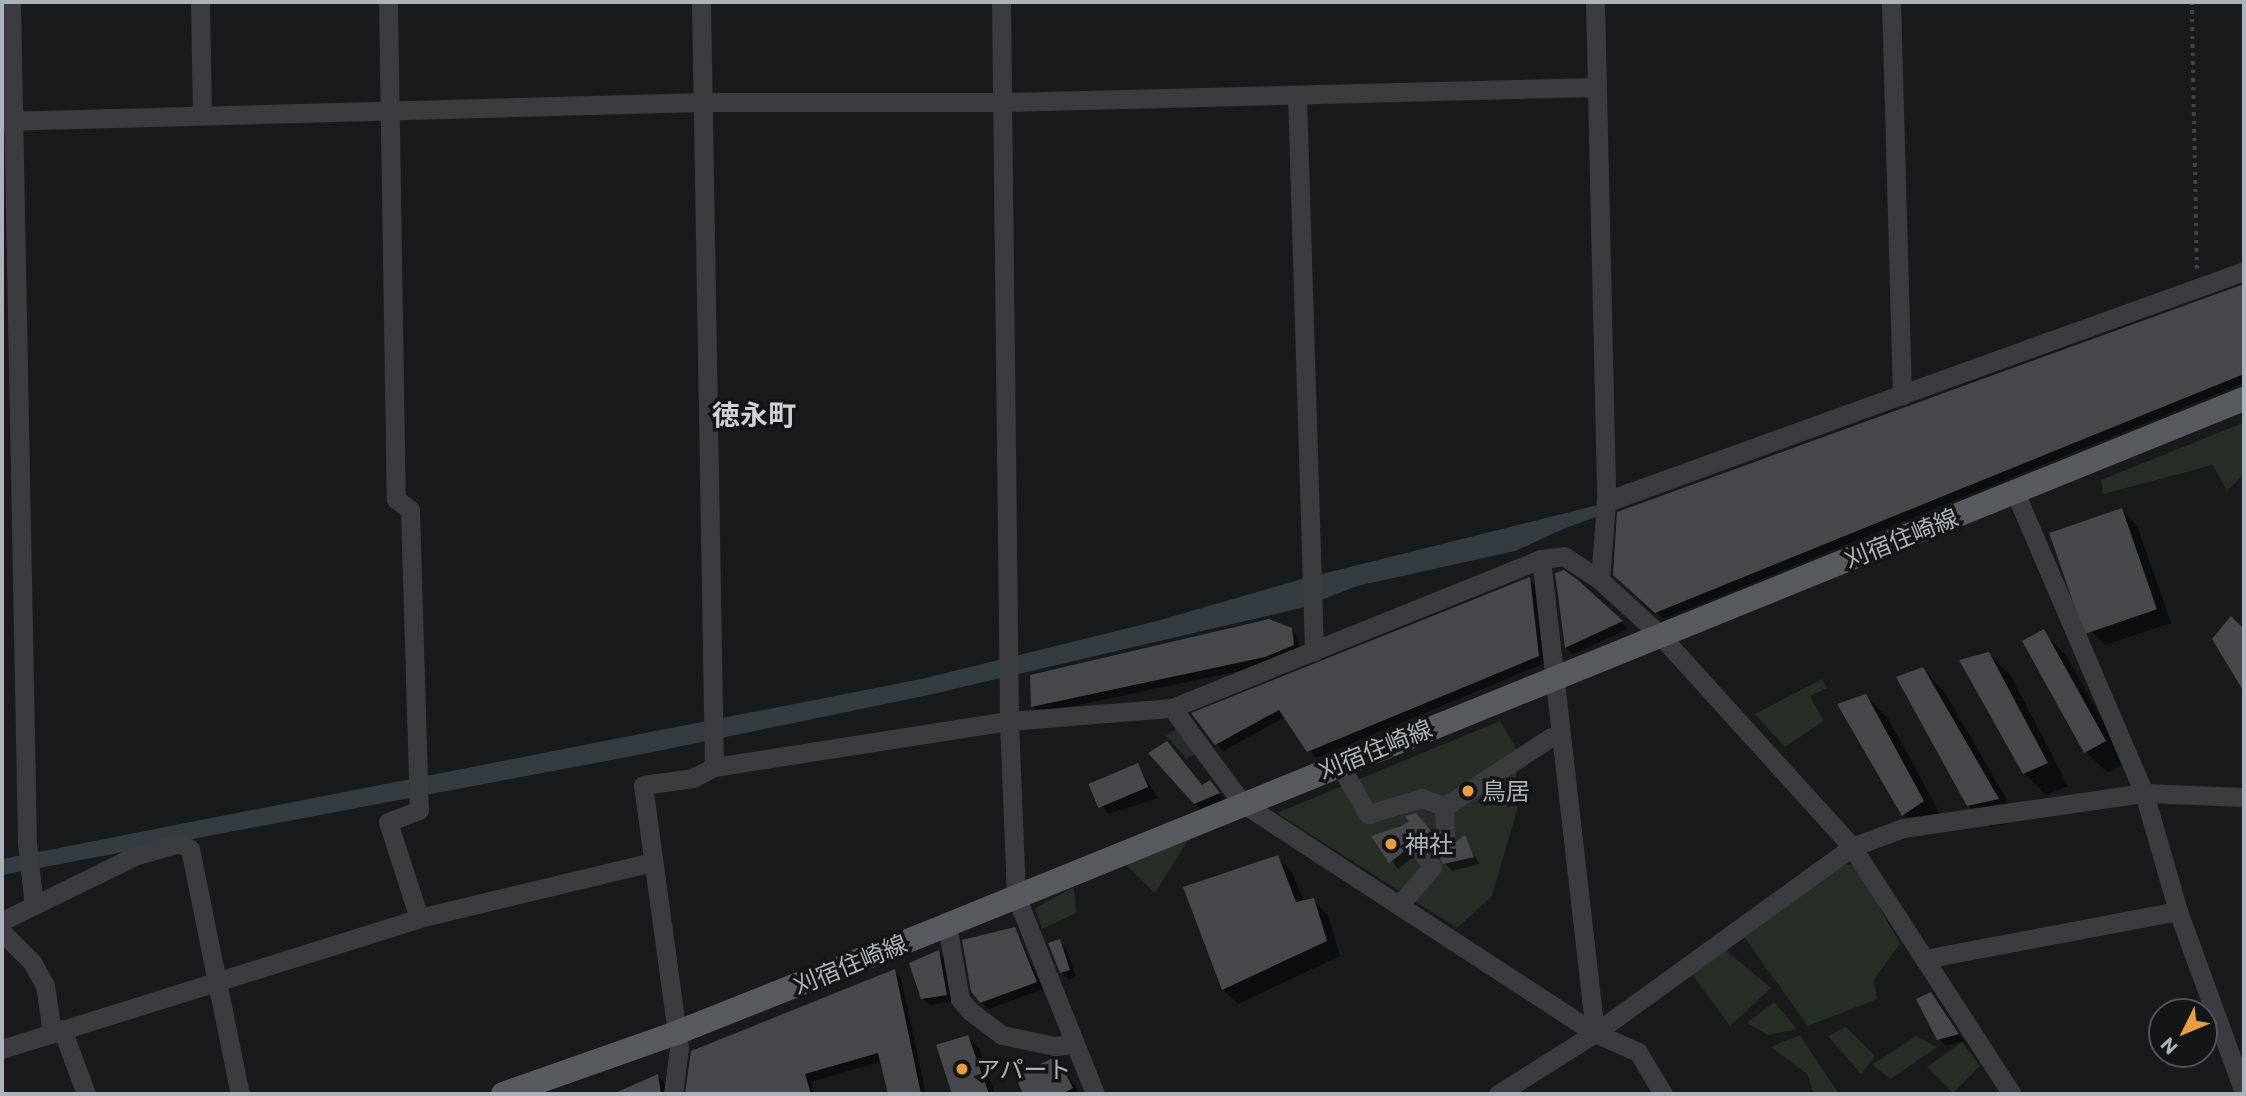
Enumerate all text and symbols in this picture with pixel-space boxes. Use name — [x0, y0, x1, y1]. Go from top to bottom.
district label: 徳永町 — [712, 397, 796, 431]
street label: 刈宿住崎線 — [1840, 502, 1962, 574]
street label: 刈宿住崎線 — [1314, 713, 1436, 785]
place label: 鳥居 — [1482, 777, 1530, 805]
marker: 鳥居 — [1460, 783, 1476, 799]
place label: 神社 — [1405, 830, 1453, 858]
marker: 神社 — [1383, 836, 1399, 852]
street label: 刈宿住崎線 — [789, 928, 911, 1000]
north arrow — [2148, 998, 2218, 1068]
text: N — [2155, 1033, 2182, 1059]
place label: アパート — [976, 1055, 1072, 1083]
marker: アパート — [954, 1061, 970, 1077]

